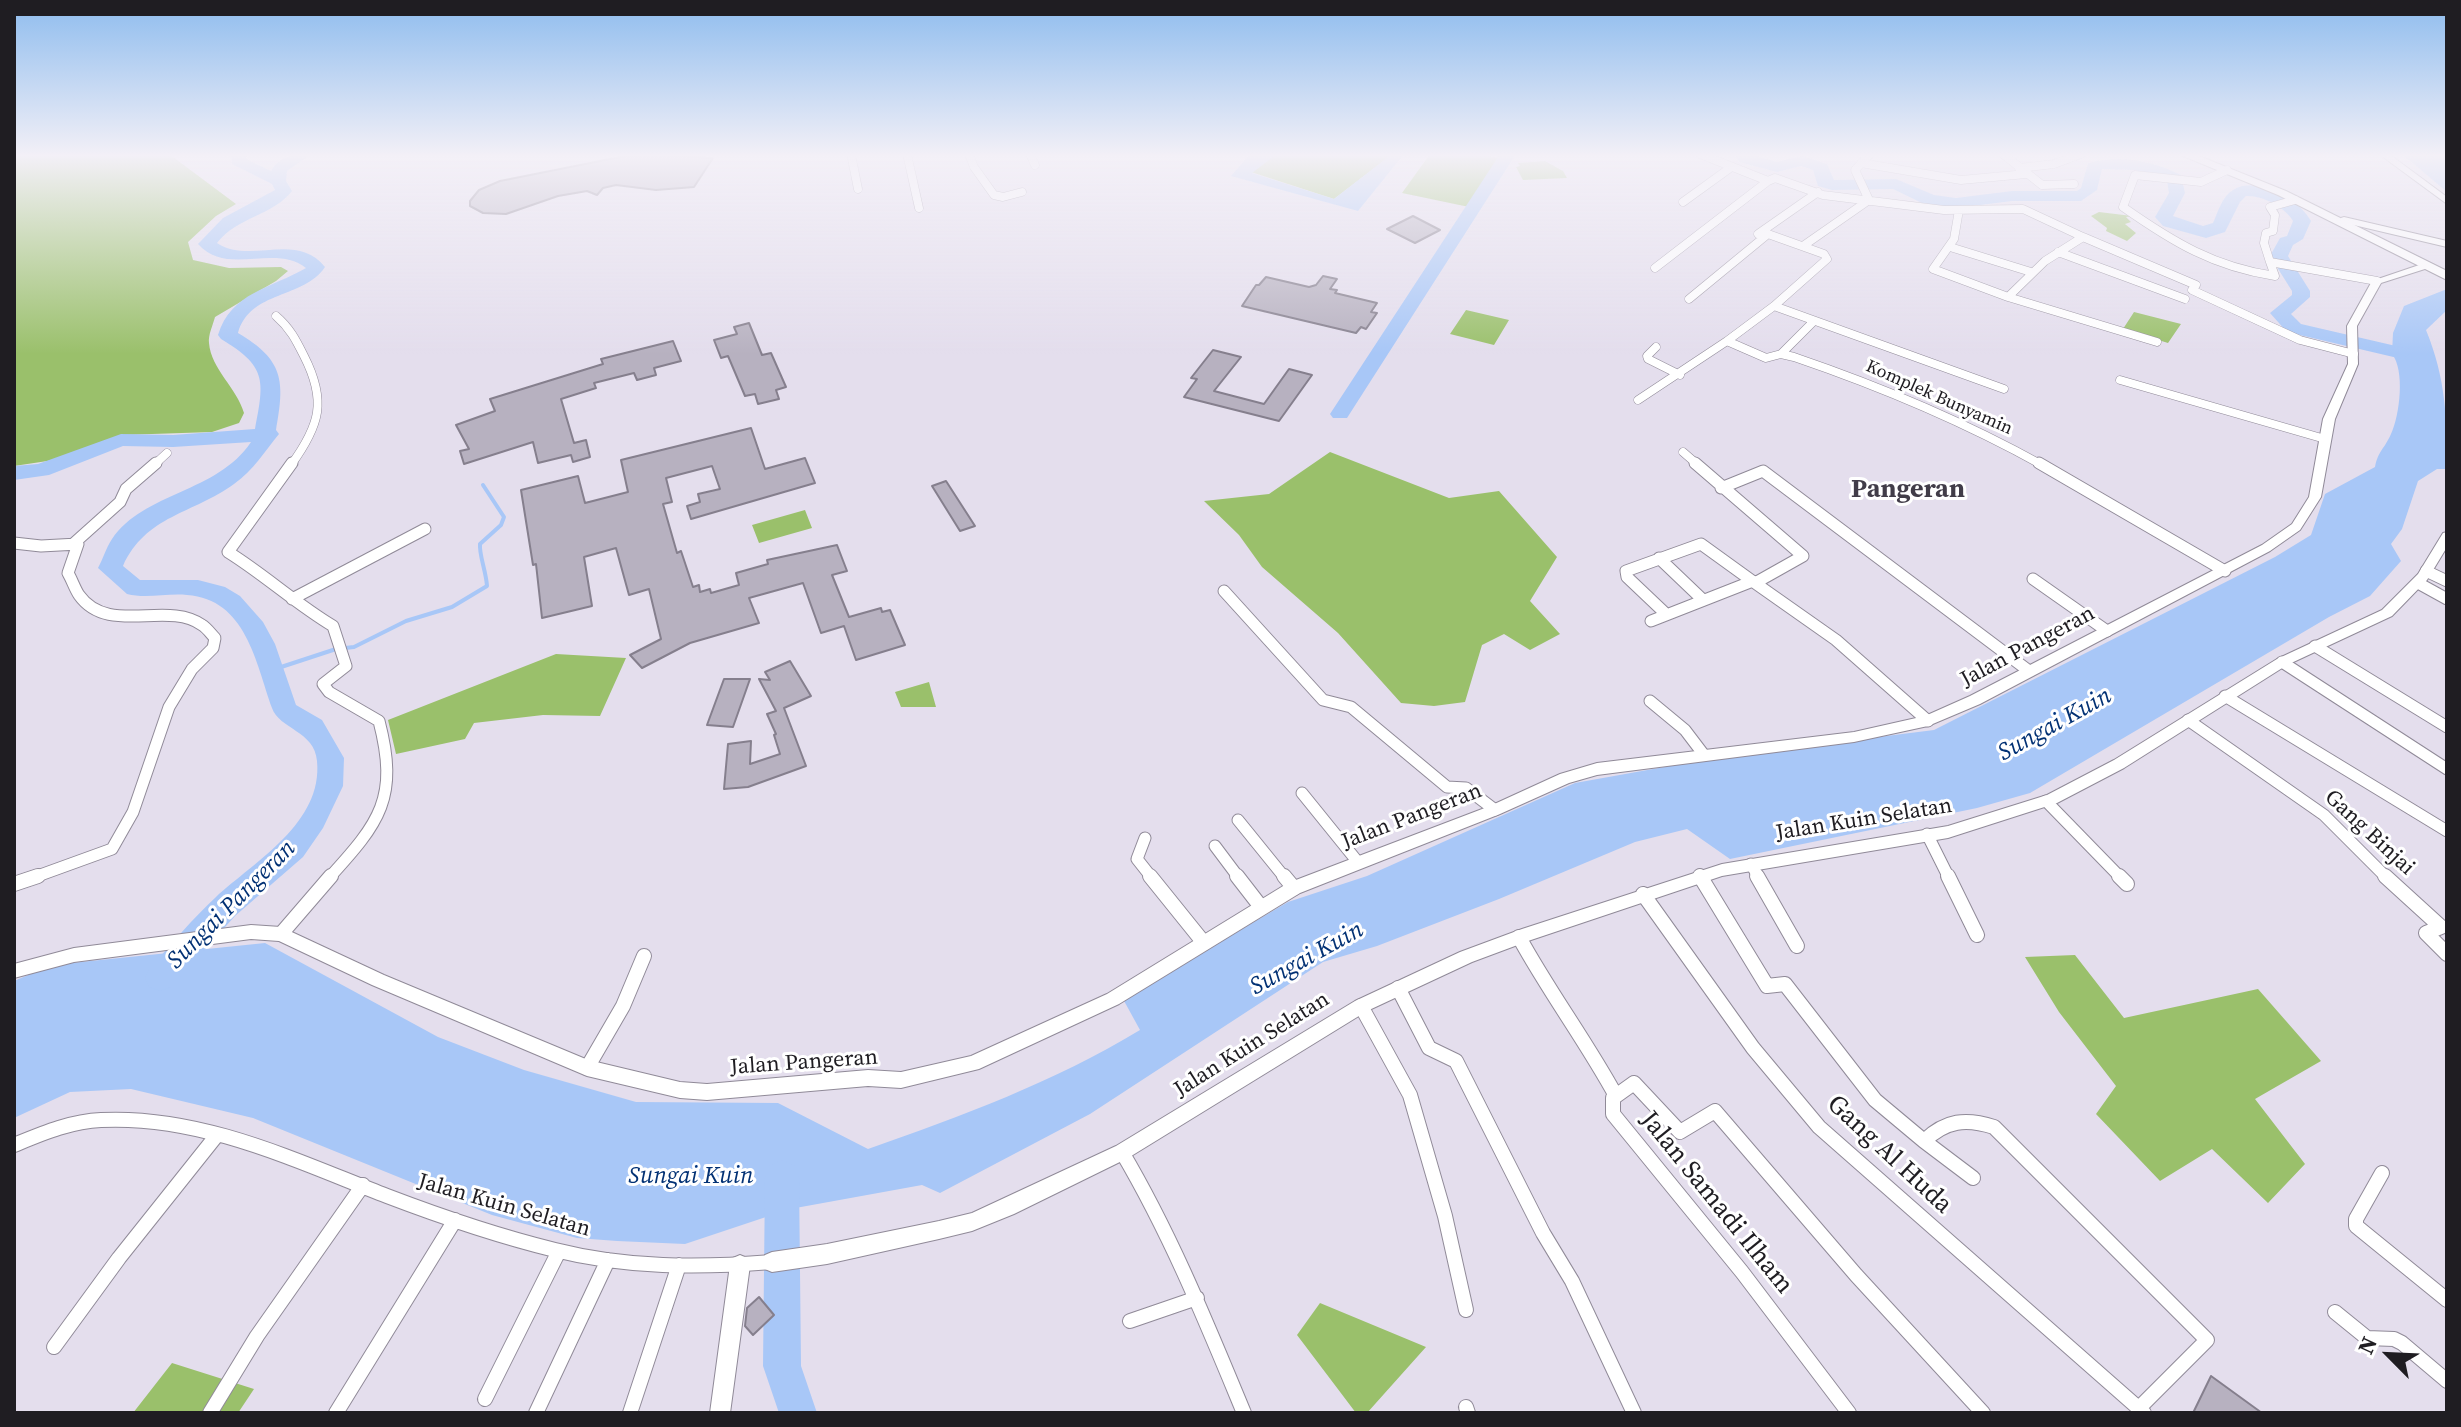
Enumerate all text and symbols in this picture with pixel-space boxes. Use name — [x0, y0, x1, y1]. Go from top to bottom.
street label: Komplek Bunyamin — [1862, 356, 2016, 440]
district label: Pangeran — [1851, 474, 1965, 506]
street label: Jalan Pangeran — [1956, 601, 2100, 693]
water label: Sungai Kuin — [1993, 682, 2117, 768]
street label: Jalan Pangeran — [1338, 778, 1486, 856]
street label: Gang Binjai — [2318, 785, 2420, 881]
street label: Jalan Kuin Selatan — [1774, 793, 1954, 847]
water label: Sungai Pangeran — [162, 835, 302, 975]
water label: Sungai Kuin — [1245, 916, 1369, 1002]
street label: Jalan Kuin Selatan — [1169, 987, 1335, 1103]
street label: Jalan Pangeran — [729, 1045, 879, 1081]
street label: Gang Al Huda — [1820, 1089, 1958, 1221]
street label: Jalan Samadi Ilham — [1633, 1105, 1799, 1301]
water label: Sungai Kuin — [628, 1163, 754, 1191]
street label: Jalan Kuin Selatan — [415, 1169, 593, 1243]
north arrow — [2349, 1315, 2429, 1395]
text: N — [2350, 1332, 2384, 1359]

